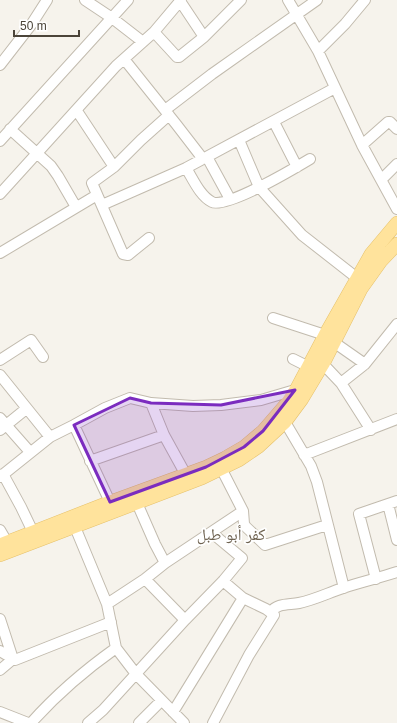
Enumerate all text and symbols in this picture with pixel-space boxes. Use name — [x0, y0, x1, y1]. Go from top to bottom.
scale bar — [14, 12, 79, 38]
text: 50 m — [20, 19, 47, 33]
district label: كفر أبو طبل — [197, 525, 266, 545]

